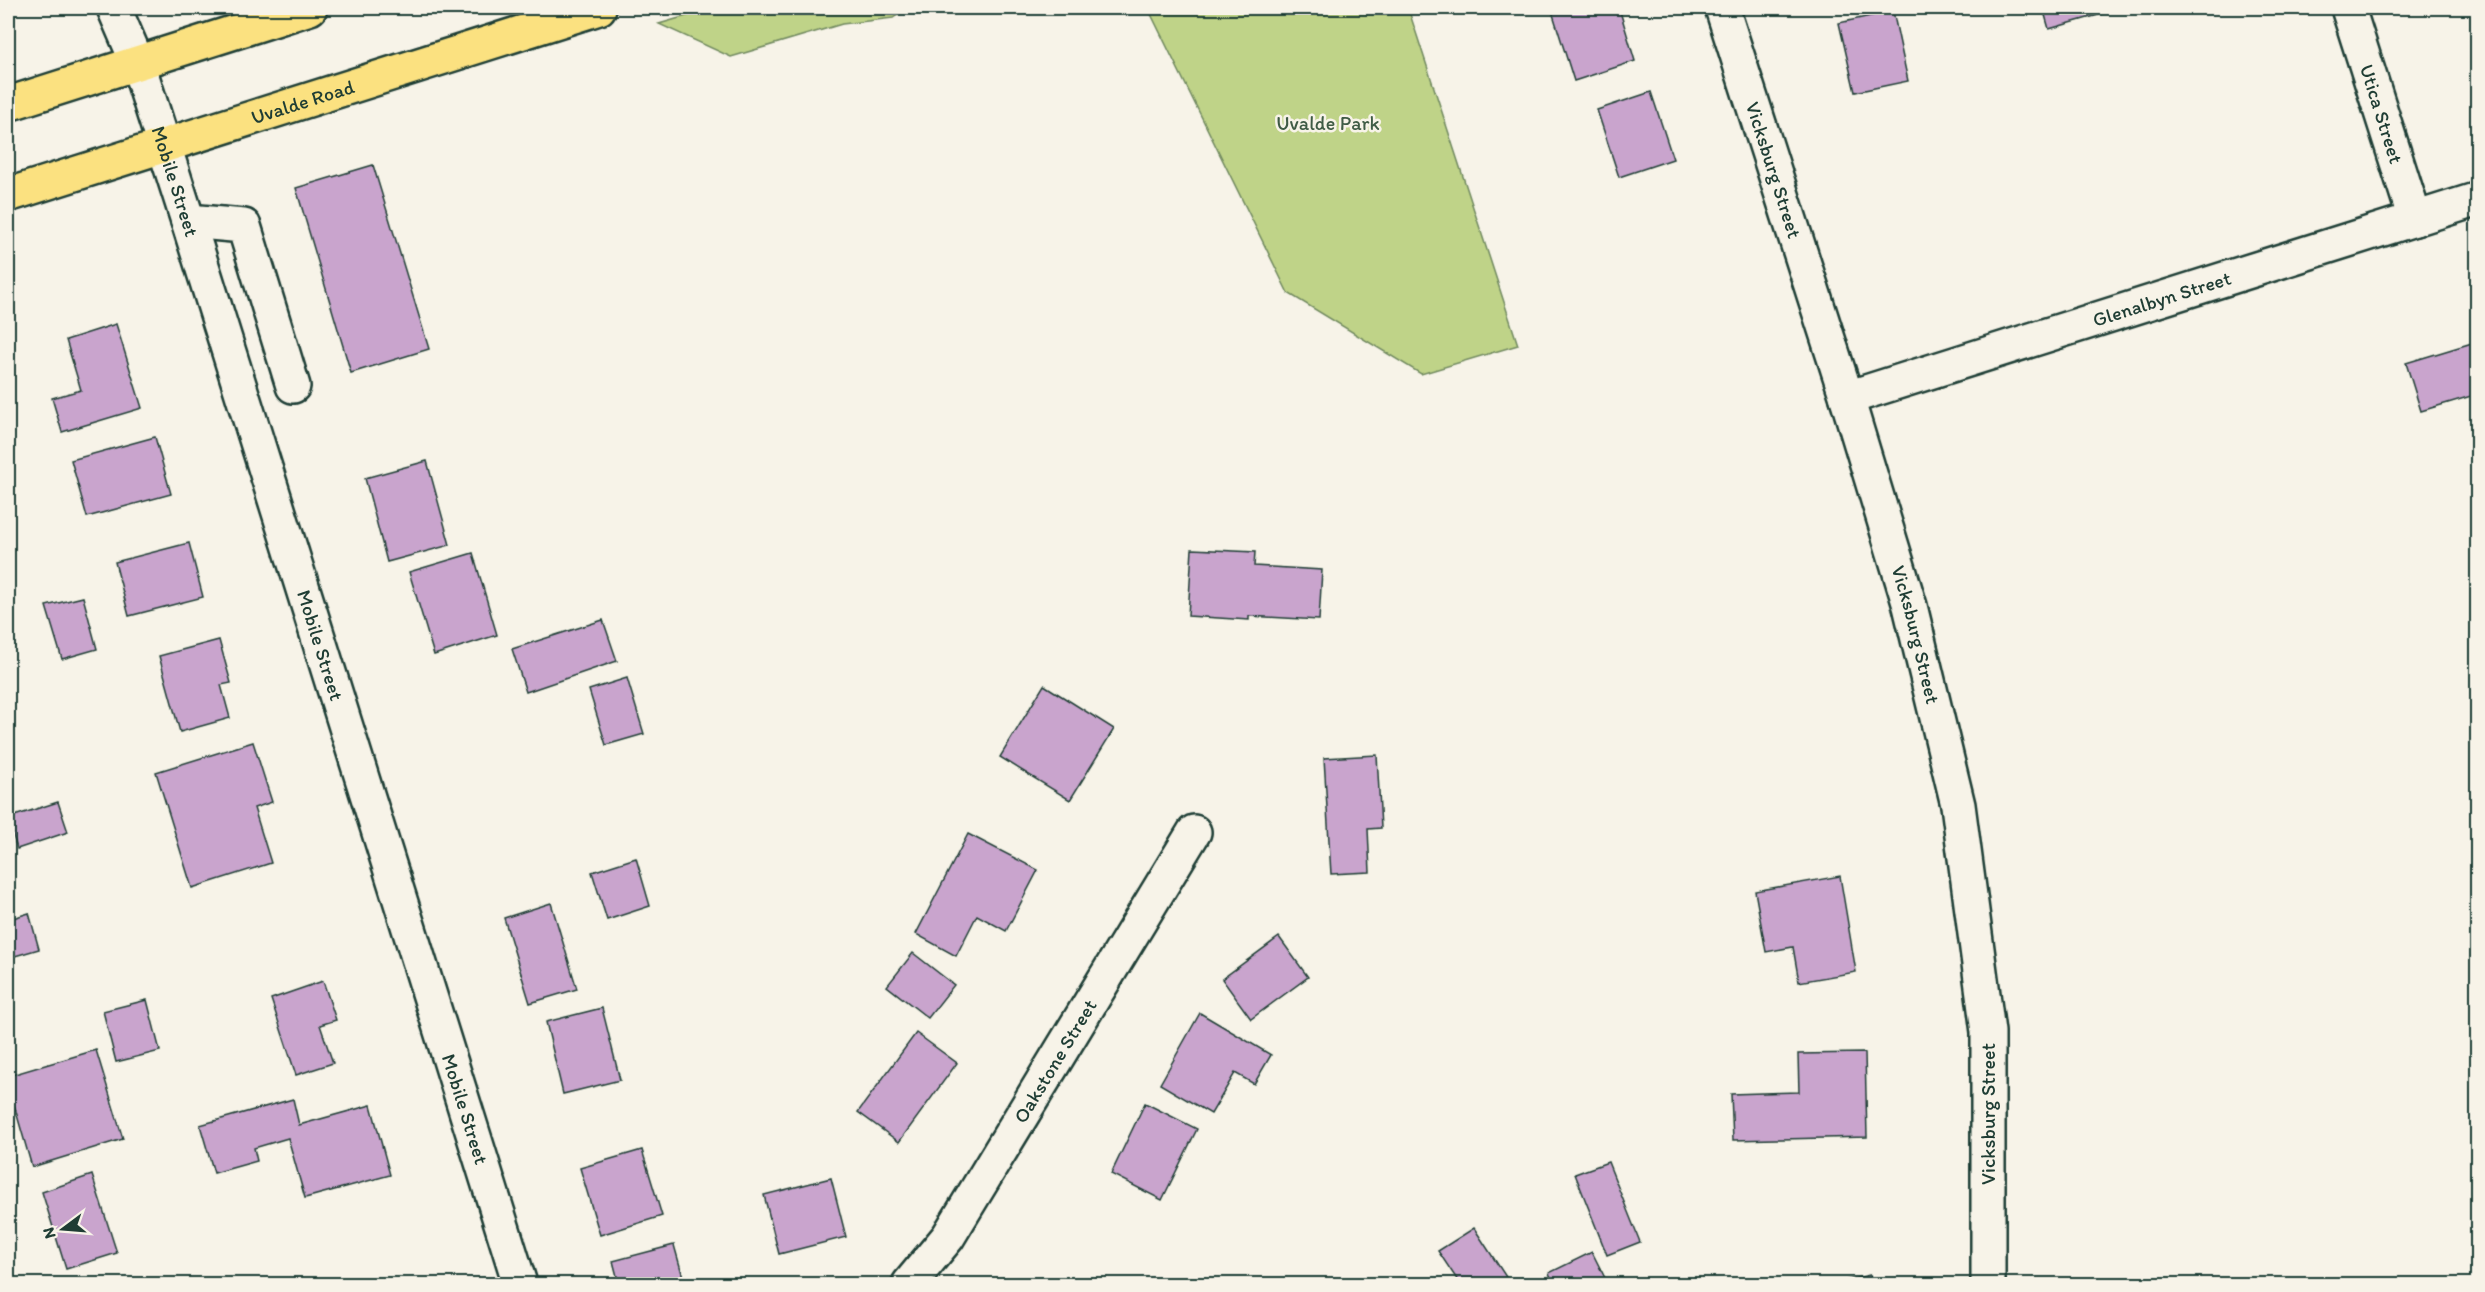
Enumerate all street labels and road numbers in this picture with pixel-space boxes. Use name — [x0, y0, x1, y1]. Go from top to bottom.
street label: Utica Street — [2355, 61, 2409, 167]
street label: Uvalde Road — [248, 74, 357, 129]
street label: Vicksburg Street — [1741, 99, 1807, 241]
street label: Mobile Street — [147, 123, 204, 240]
street label: Glenalbyn Street — [2090, 266, 2234, 332]
street label: Vicksburg Street — [1886, 562, 1945, 706]
street label: Mobile Street — [292, 587, 349, 704]
street label: Oakstone Street — [1008, 995, 1102, 1127]
street label: Vicksburg Street — [1976, 1043, 2000, 1185]
street label: Mobile Street — [437, 1051, 494, 1168]

